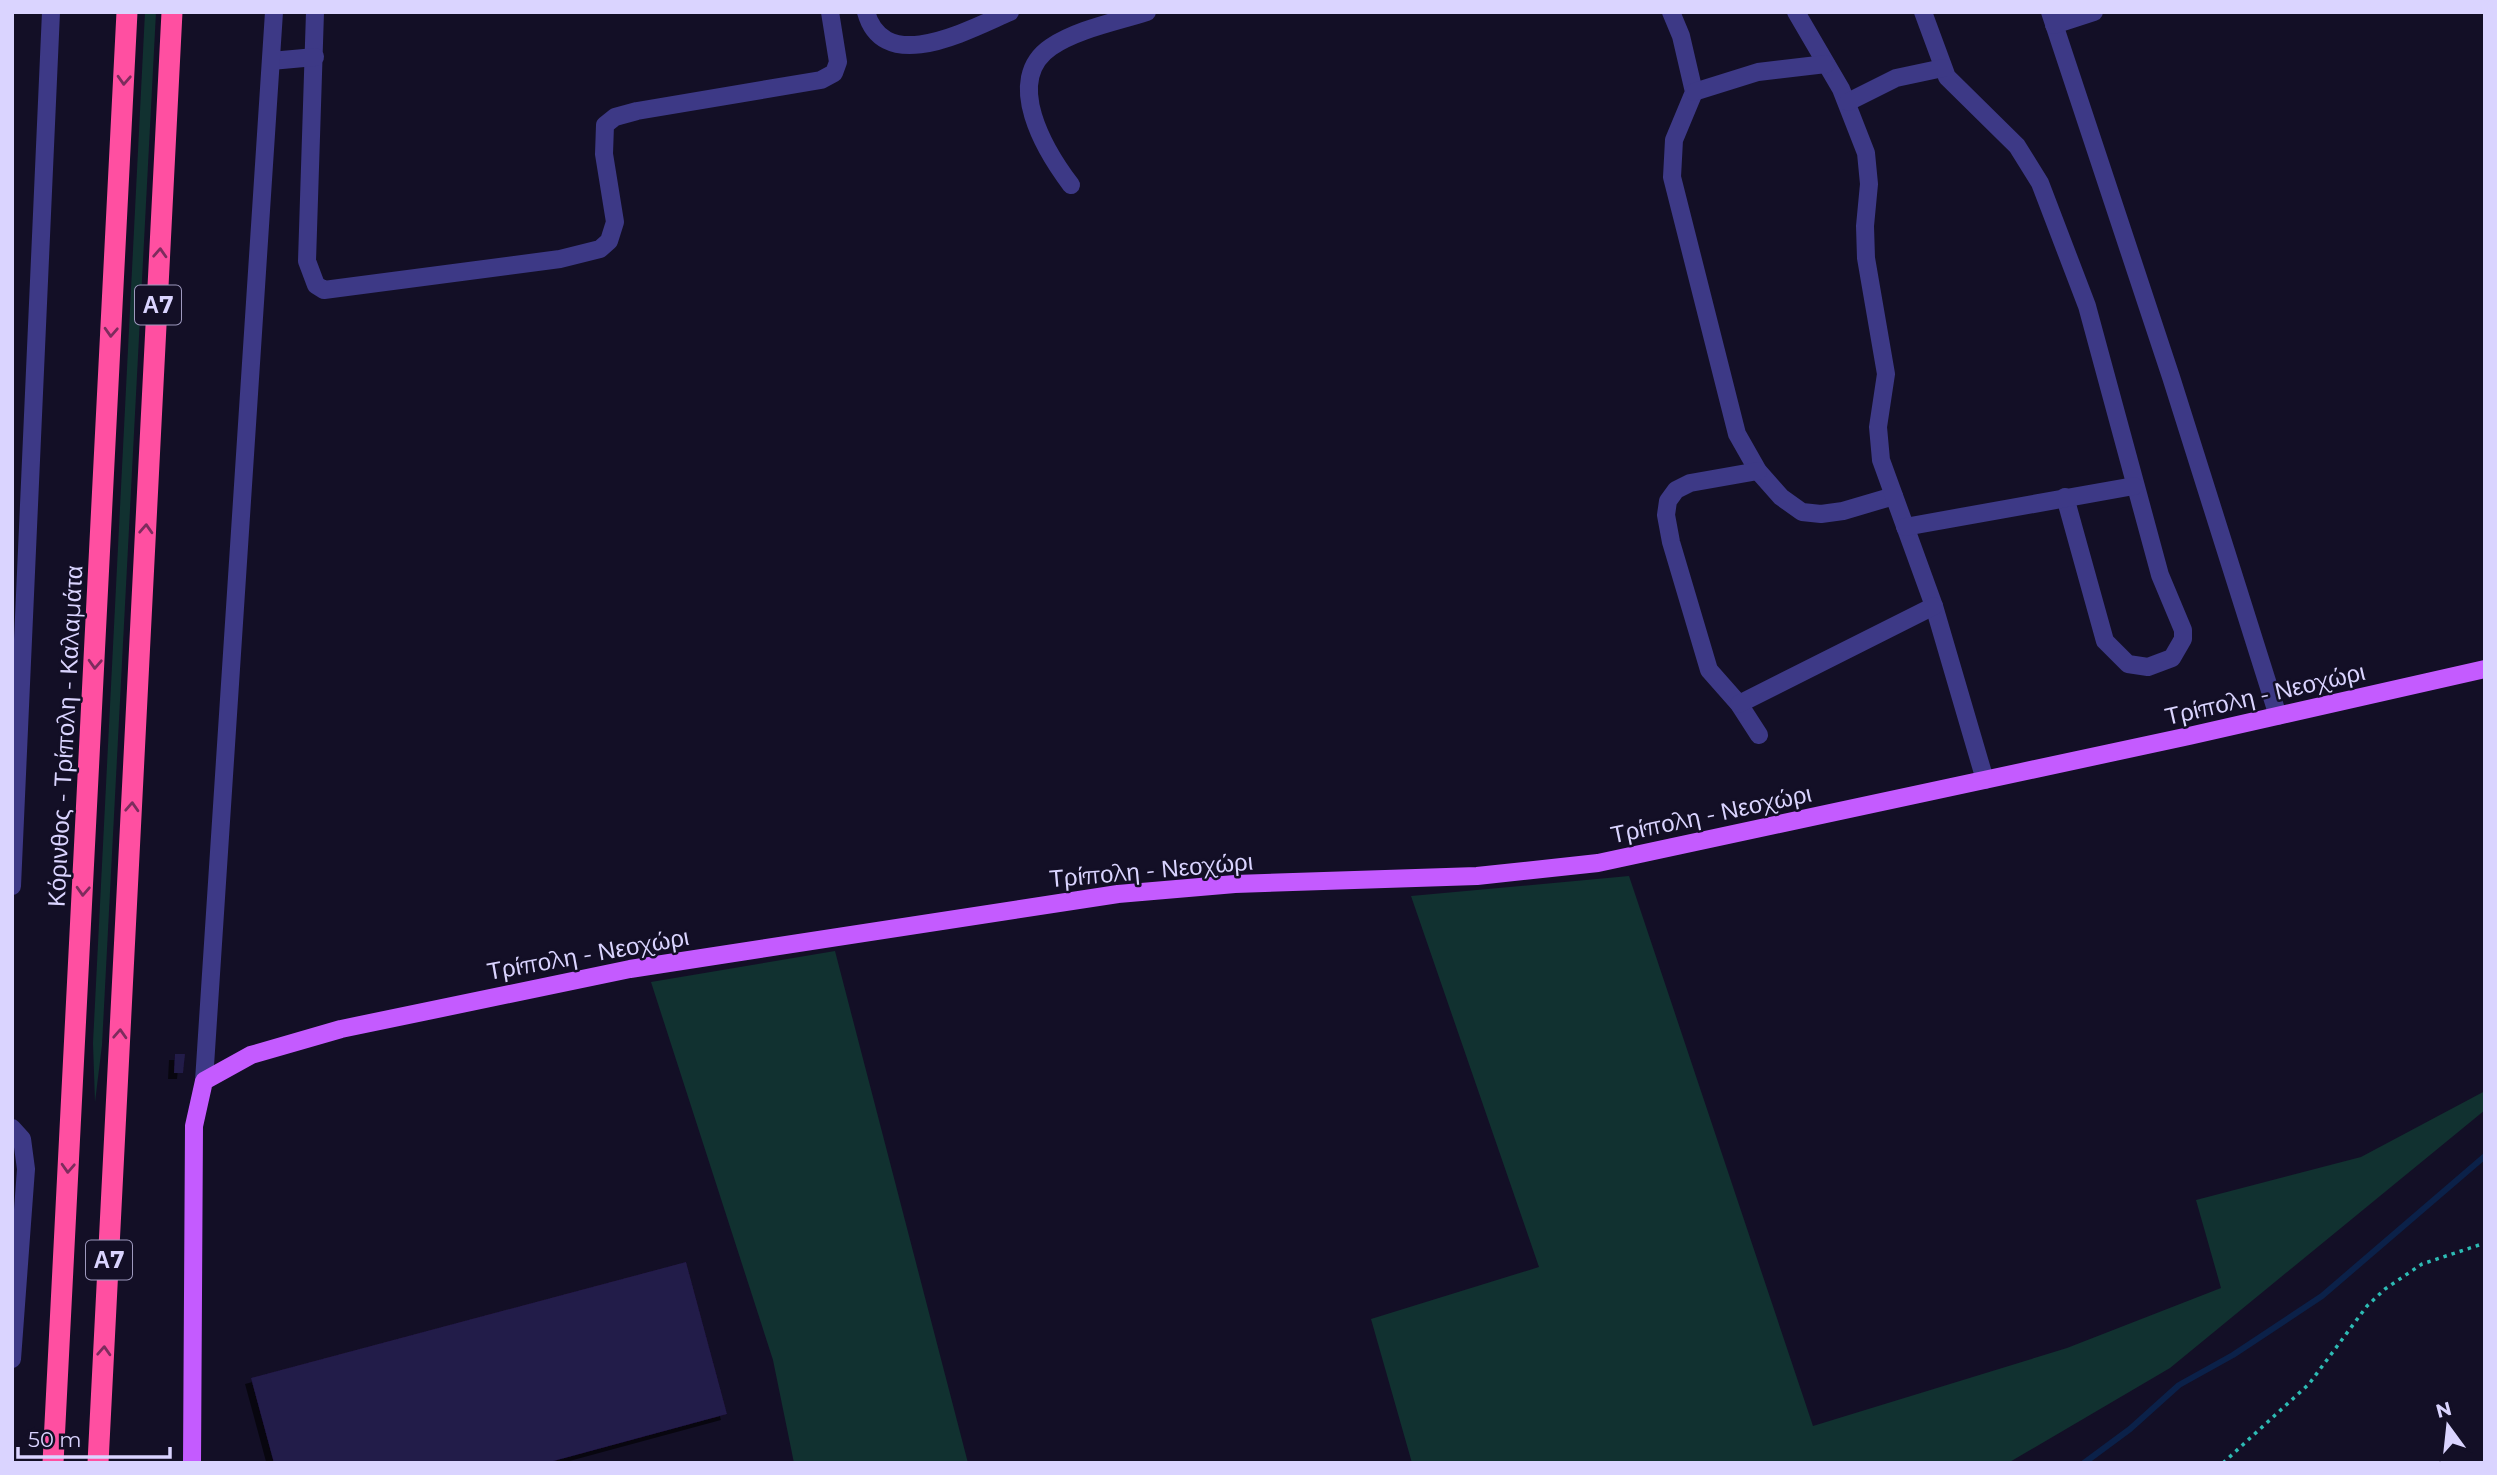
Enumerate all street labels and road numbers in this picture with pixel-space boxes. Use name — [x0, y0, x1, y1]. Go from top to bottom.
road number: Α7 — [135, 286, 181, 324]
street label: Κόρινθος - Τρίπολη - Καλαμάτα — [42, 564, 88, 908]
street label: Τρίπολη - Νεοχώρι — [2162, 657, 2368, 731]
street label: Τρίπολη - Νεοχώρι — [1608, 779, 1814, 849]
street label: Τρίπολη - Νεοχώρι — [1048, 847, 1254, 893]
street label: Τρίπολη - Νεοχώρι — [485, 922, 691, 986]
road number: Α7 — [86, 1240, 132, 1280]

